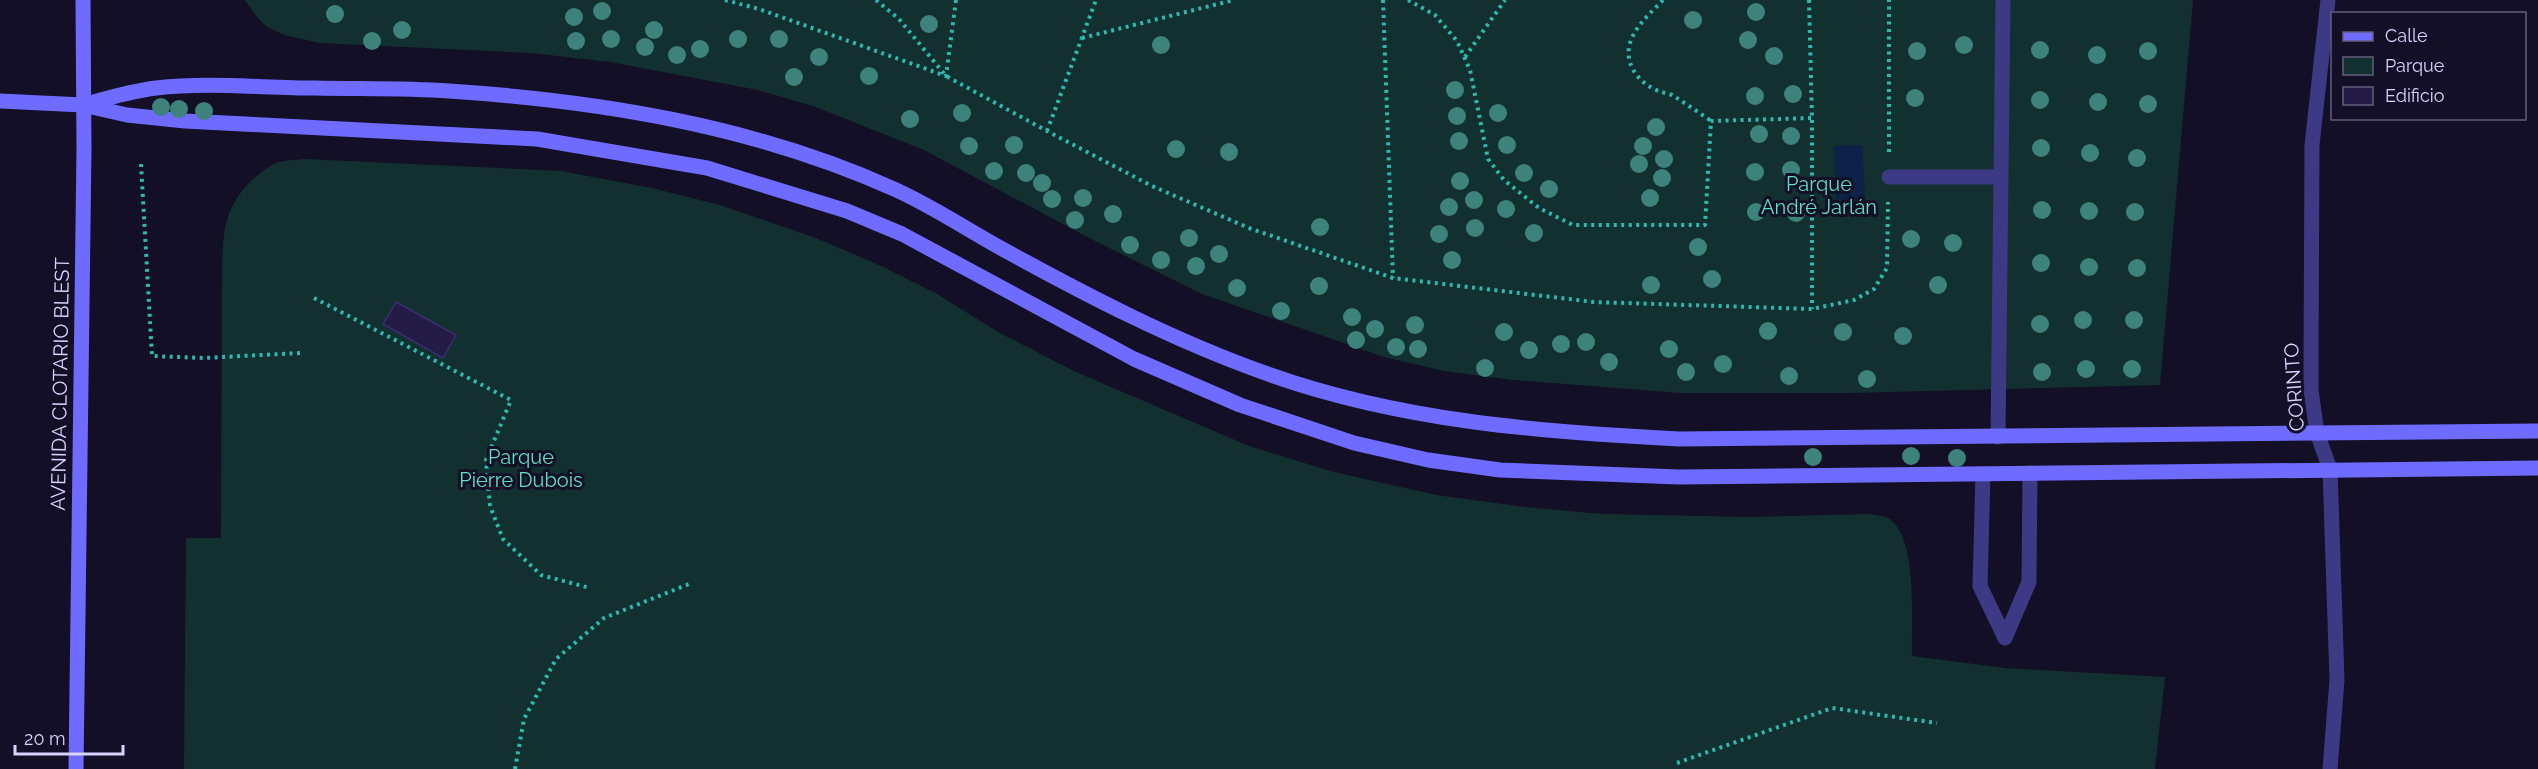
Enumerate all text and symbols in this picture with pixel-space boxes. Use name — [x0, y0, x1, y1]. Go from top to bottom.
legend — [2331, 12, 2526, 120]
text: Calle — [2385, 25, 2428, 46]
text: Parque — [2385, 55, 2445, 76]
text: Edificio — [2385, 85, 2445, 106]
park label: Parque André Jarlán — [1761, 172, 1877, 219]
street label: AVENIDA CLOTARIO BLEST — [46, 257, 74, 511]
street label: CORINTO — [2279, 342, 2309, 432]
park label: Parque Pierre Dubois — [459, 445, 583, 492]
scale bar — [15, 718, 123, 756]
text: 20 m — [24, 728, 66, 749]

